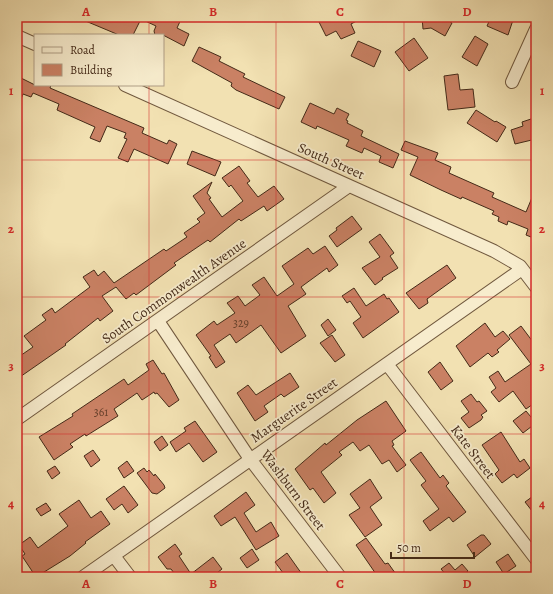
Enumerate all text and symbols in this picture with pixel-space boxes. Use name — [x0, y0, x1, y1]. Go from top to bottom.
text: A — [81, 3, 91, 20]
text: B — [209, 3, 217, 20]
text: C — [336, 3, 344, 20]
text: D — [462, 3, 472, 20]
legend — [34, 34, 164, 86]
text: Road — [70, 42, 96, 58]
text: Building — [70, 62, 112, 78]
text: 1 — [9, 82, 14, 99]
text: 1 — [540, 82, 545, 99]
street label: South Street — [295, 138, 368, 184]
text: 2 — [8, 220, 15, 237]
text: 2 — [539, 220, 546, 237]
street label: South Commonwealth Avenue — [98, 234, 250, 348]
house number: 329 — [233, 315, 249, 331]
text: 3 — [8, 357, 14, 374]
text: 3 — [539, 357, 545, 374]
street label: Marguerite Street — [247, 373, 341, 447]
house number: 361 — [94, 404, 108, 420]
street label: Kate Street — [446, 421, 500, 483]
street label: Washburn Street — [256, 445, 330, 535]
text: 4 — [8, 495, 14, 512]
text: 4 — [539, 495, 545, 512]
scale bar — [391, 534, 474, 560]
text: 50 m — [397, 540, 421, 556]
text: A — [81, 575, 91, 592]
text: B — [209, 575, 217, 592]
text: C — [336, 575, 344, 592]
text: D — [462, 575, 472, 592]

